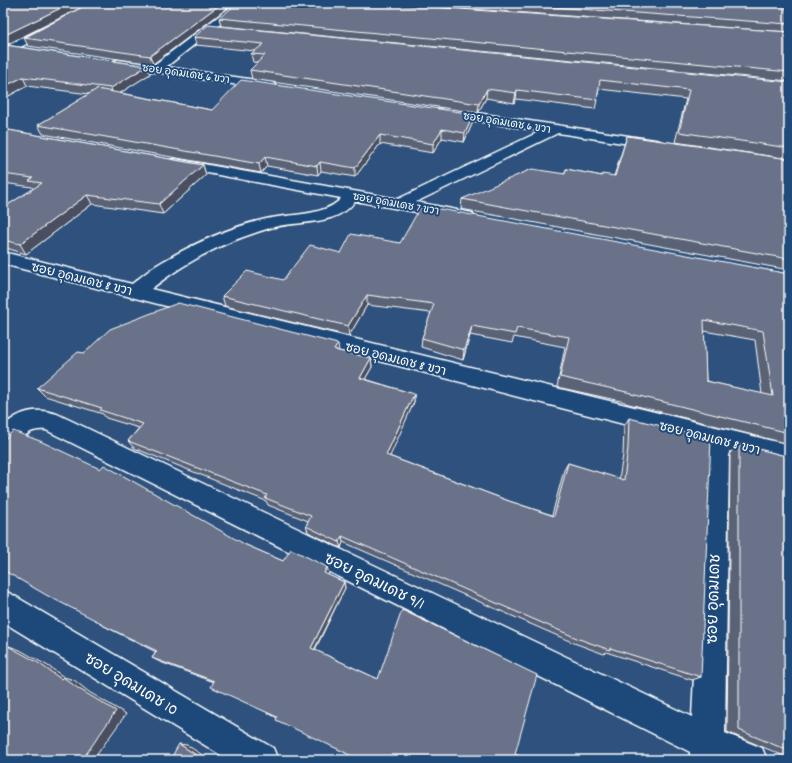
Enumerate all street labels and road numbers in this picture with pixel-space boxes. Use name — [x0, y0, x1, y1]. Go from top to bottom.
street label: ซอย อุดมเดช 6 ขวา — [141, 61, 231, 89]
street label: ซอย อุดมเดช 6 ขวา — [462, 109, 552, 139]
street label: ซอย อุดมเดช 7 ขวา — [351, 189, 440, 220]
street label: ซอย อุดมเดช 8 ขวา — [29, 259, 134, 302]
street label: ซอย อุดมเดช 8 ขวา — [343, 339, 448, 382]
street label: ซอย อุดมเดช 8 ขวา — [657, 418, 762, 461]
street label: ซอย อุดมเดช 9/1 — [320, 548, 428, 617]
street label: ซอย อุดมเดช — [701, 554, 728, 645]
street label: ซอย อุดมเดช 10 — [79, 648, 182, 722]

